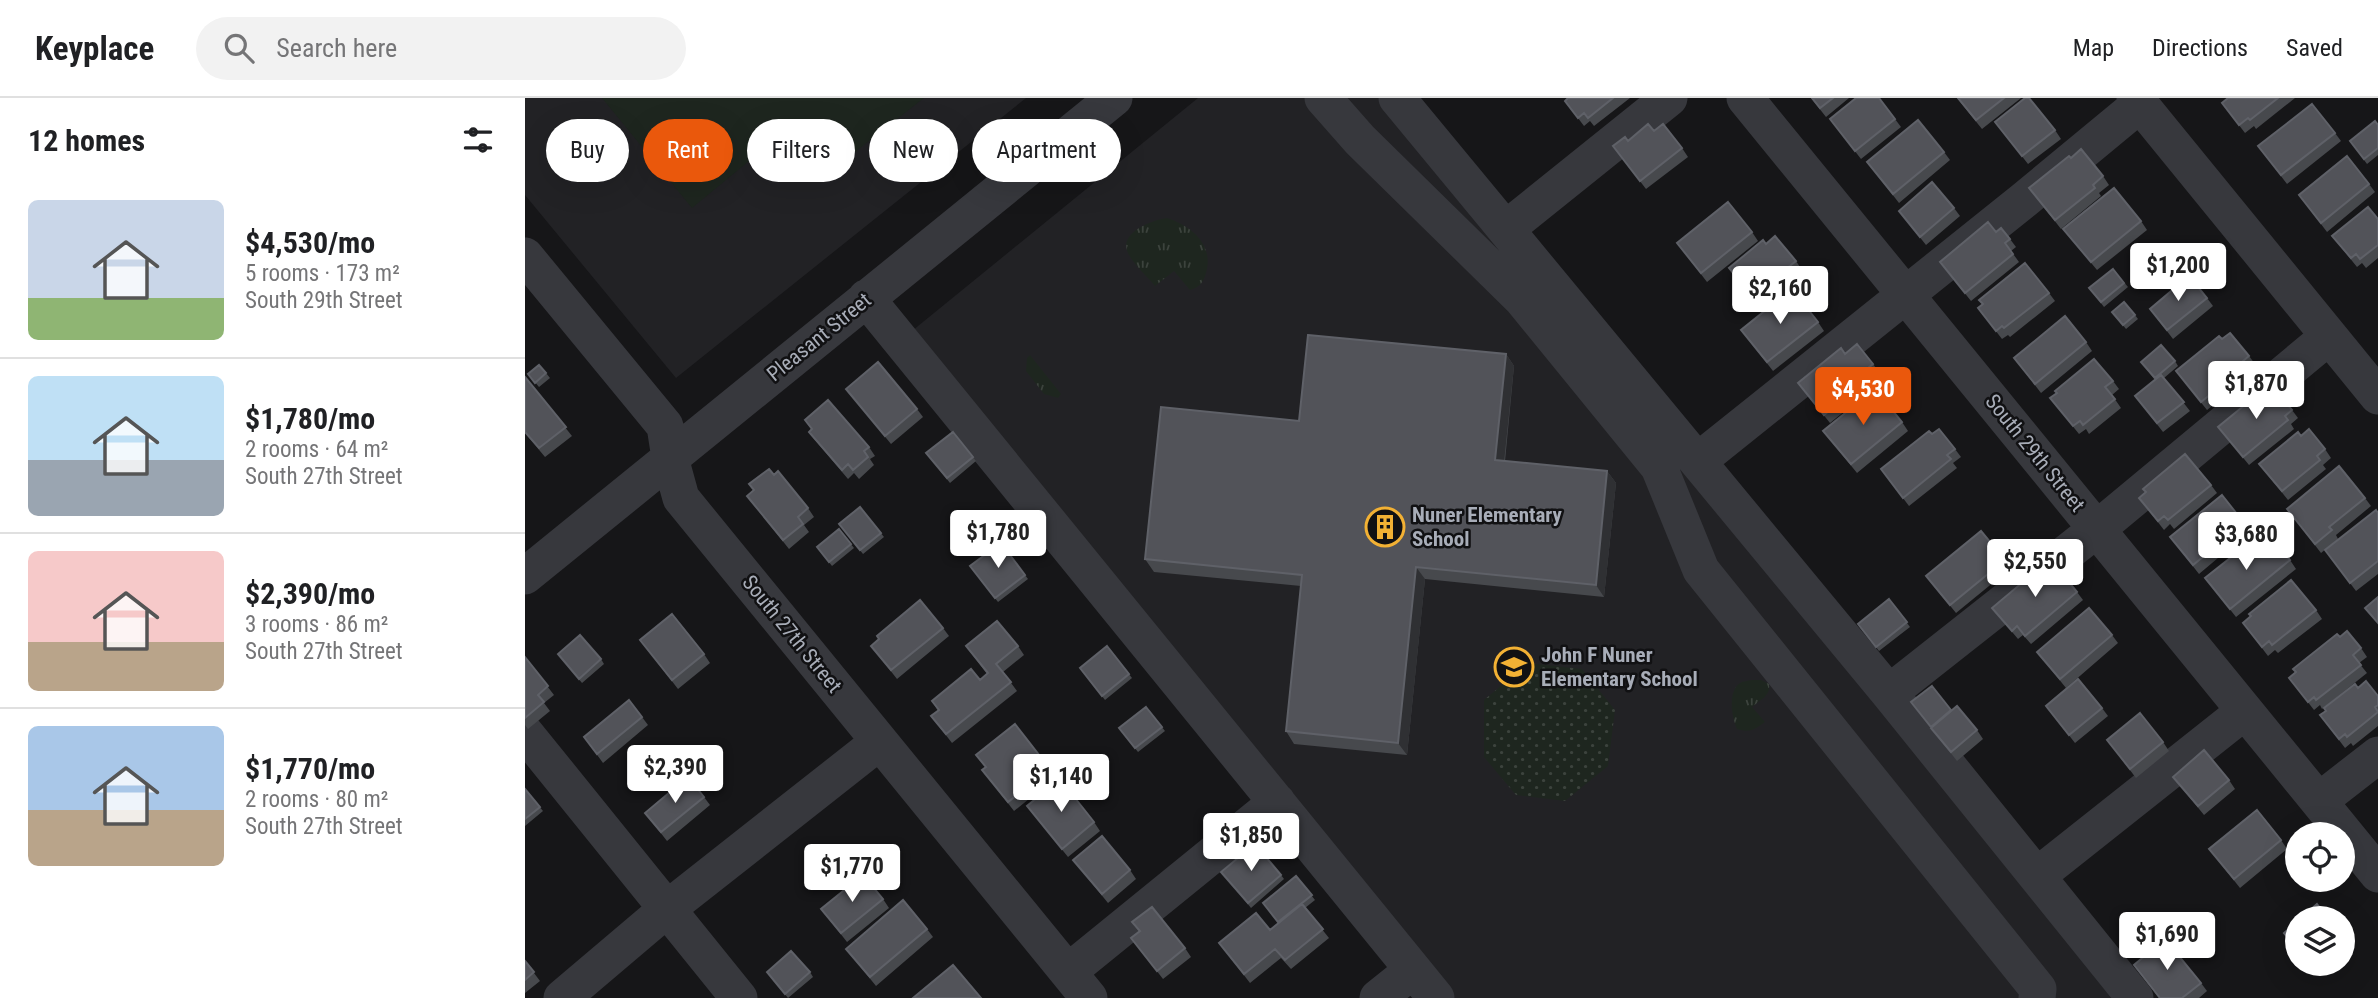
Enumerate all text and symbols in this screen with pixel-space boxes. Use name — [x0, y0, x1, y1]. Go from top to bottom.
search box — [196, 17, 686, 80]
text: Keyplace — [35, 29, 154, 68]
icon: search — [220, 29, 258, 67]
text: Search here — [276, 33, 397, 63]
text: Map — [2073, 34, 2114, 62]
text: Directions — [2152, 34, 2248, 62]
text: Saved — [2286, 34, 2343, 62]
chip: Buy — [546, 119, 629, 182]
chip: Rent — [643, 119, 733, 182]
chip: Filters — [747, 119, 855, 182]
chip: New — [869, 119, 958, 182]
chip: Apartment — [972, 119, 1121, 182]
icon: filters — [459, 121, 497, 159]
text: 12 homes — [28, 123, 145, 158]
text: $4,530/mo — [245, 225, 375, 260]
icon: home — [84, 228, 168, 312]
pin: $1,200 — [2121, 244, 2235, 303]
text: $1,200 — [2146, 252, 2210, 279]
text: 5 rooms · 173 m² — [245, 260, 400, 287]
pin: $2,160 — [1723, 266, 1837, 326]
text: $2,160 — [1748, 275, 1812, 302]
text: South 29th Street — [245, 287, 403, 314]
street label: Pleasant Street — [762, 288, 876, 386]
pin: $1,870 — [2199, 362, 2313, 421]
pin: $4,530 — [1806, 368, 1920, 427]
text: $1,870 — [2224, 370, 2288, 397]
text: $4,530 — [1831, 376, 1895, 403]
street label: South 29th Street — [1980, 390, 2090, 516]
text: $1,780/mo — [245, 401, 375, 436]
icon: home — [84, 404, 168, 488]
text: 2 rooms · 64 m² — [245, 436, 388, 463]
text: South 27th Street — [245, 463, 403, 490]
place label: Nuner Elementary School — [1412, 503, 1562, 551]
building icon: Nuner Elementary School — [1364, 506, 1406, 548]
pin: $1,780 — [941, 510, 1055, 570]
pin: $3,680 — [2189, 512, 2303, 572]
text: $1,780 — [966, 519, 1030, 546]
text: $3,680 — [2214, 521, 2278, 548]
pin: $2,550 — [1978, 540, 2092, 599]
text: $2,550 — [2003, 548, 2067, 575]
street label: South 27th Street — [737, 571, 847, 697]
text: $2,390/mo — [245, 576, 375, 611]
icon: home — [84, 579, 168, 663]
text: 3 rooms · 86 m² — [245, 611, 388, 638]
text: South 27th Street — [245, 638, 403, 665]
place label: John F Nuner Elementary School — [1541, 643, 1698, 691]
school or university icon: John F Nuner Elementary School — [1493, 646, 1535, 688]
pin: $2,390 — [618, 746, 732, 805]
text: $1,770/mo — [245, 751, 375, 786]
icon: home — [84, 754, 168, 838]
text: $2,390 — [643, 754, 707, 781]
pin: $1,140 — [1004, 754, 1118, 814]
text: $1,140 — [1029, 763, 1093, 790]
text: 2 rooms · 80 m² — [245, 786, 388, 813]
text: South 27th Street — [245, 813, 403, 840]
pin: $1,850 — [1194, 814, 1308, 873]
text: $1,850 — [1219, 822, 1283, 849]
map controls — [2285, 822, 2355, 976]
button: locate — [2285, 822, 2355, 892]
pin: $1,770 — [795, 844, 909, 904]
text: $1,770 — [820, 853, 884, 880]
button: layers — [2285, 906, 2355, 976]
pin: $1,690 — [2110, 912, 2224, 972]
text: $1,690 — [2135, 921, 2199, 948]

